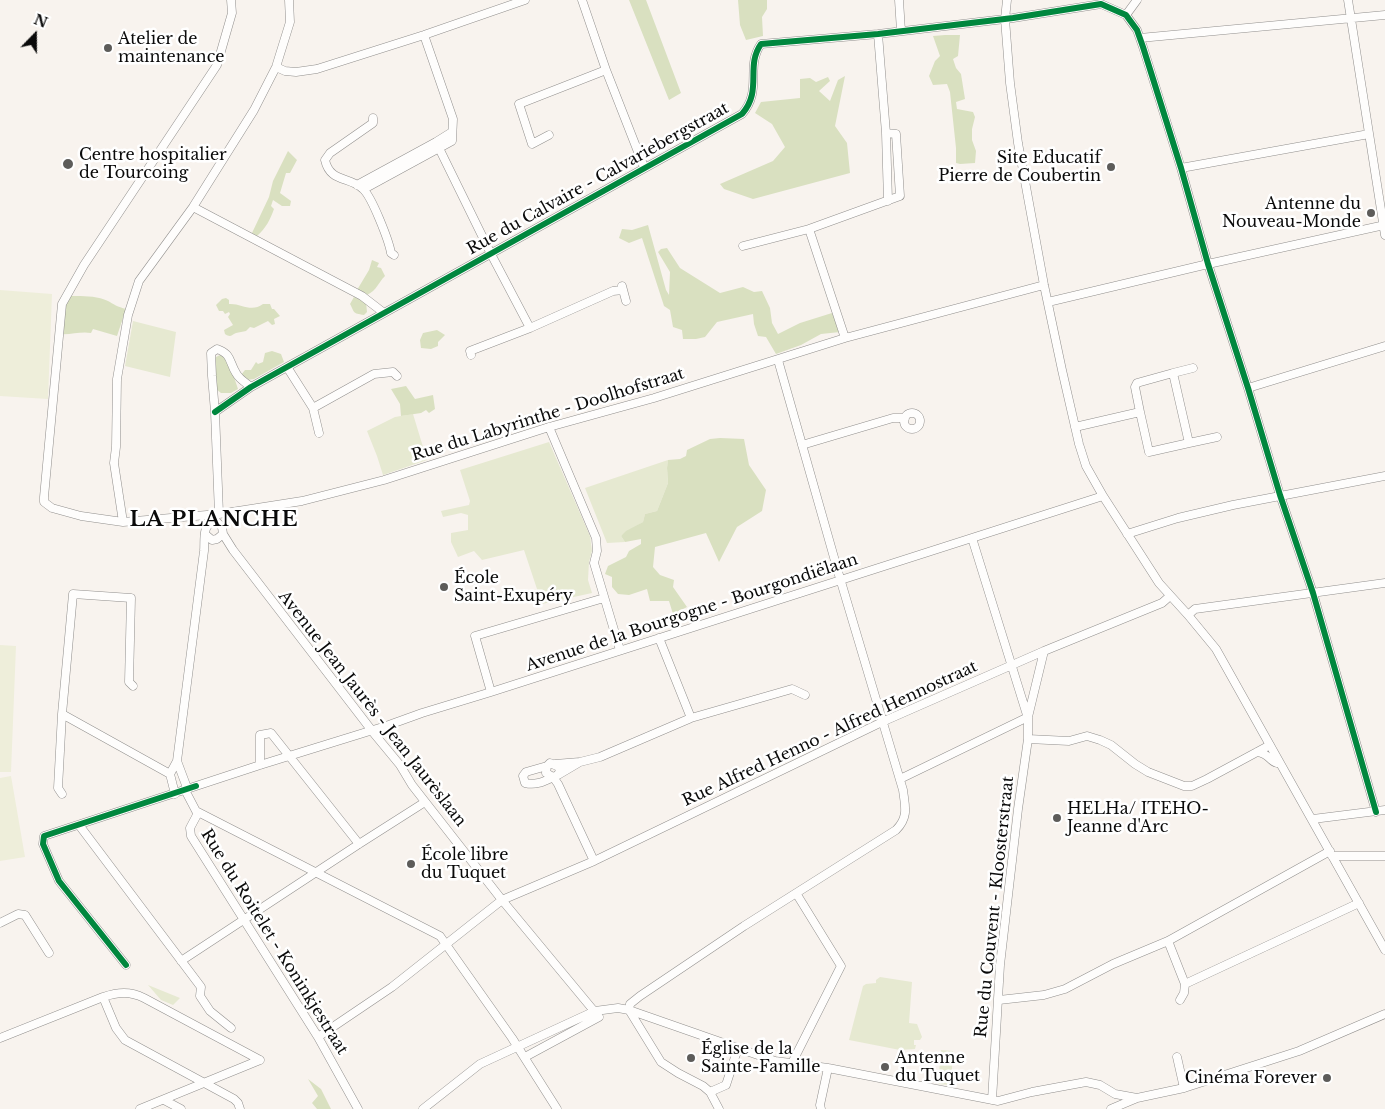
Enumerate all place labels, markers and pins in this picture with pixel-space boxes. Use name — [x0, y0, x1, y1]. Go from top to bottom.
place label: Atelier de maintenance — [118, 29, 224, 67]
marker: Atelier de maintenance — [102, 42, 114, 54]
place label: Centre hospitalier de Tourcoing — [79, 145, 227, 183]
place label: Site Educatif Pierre de Coubertin — [938, 148, 1101, 186]
marker: Centre hospitalier de Tourcoing — [61, 157, 75, 171]
marker: Site Educatif Pierre de Coubertin — [1105, 161, 1117, 173]
place label: Antenne du Nouveau-Monde — [1222, 194, 1361, 232]
marker: Antenne du Nouveau-Monde — [1365, 207, 1377, 219]
place label: École Saint-Exupéry — [454, 568, 573, 606]
marker: École Saint-Exupéry — [438, 581, 450, 593]
place label: HELHa/ ITEHO- Jeanne d'Arc — [1067, 799, 1209, 837]
marker: HELHa/ ITEHO- Jeanne d'Arc — [1051, 812, 1063, 824]
place label: École libre du Tuquet — [421, 845, 508, 883]
marker: École libre du Tuquet — [405, 858, 417, 870]
place label: Église de la Sainte-Famille — [701, 1039, 820, 1077]
place label: Antenne du Tuquet — [895, 1048, 980, 1086]
marker: Église de la Sainte-Famille — [685, 1052, 697, 1064]
marker: Antenne du Tuquet — [879, 1061, 891, 1073]
place label: Cinéma Forever — [1185, 1068, 1317, 1088]
marker: Cinéma Forever — [1321, 1072, 1333, 1084]

